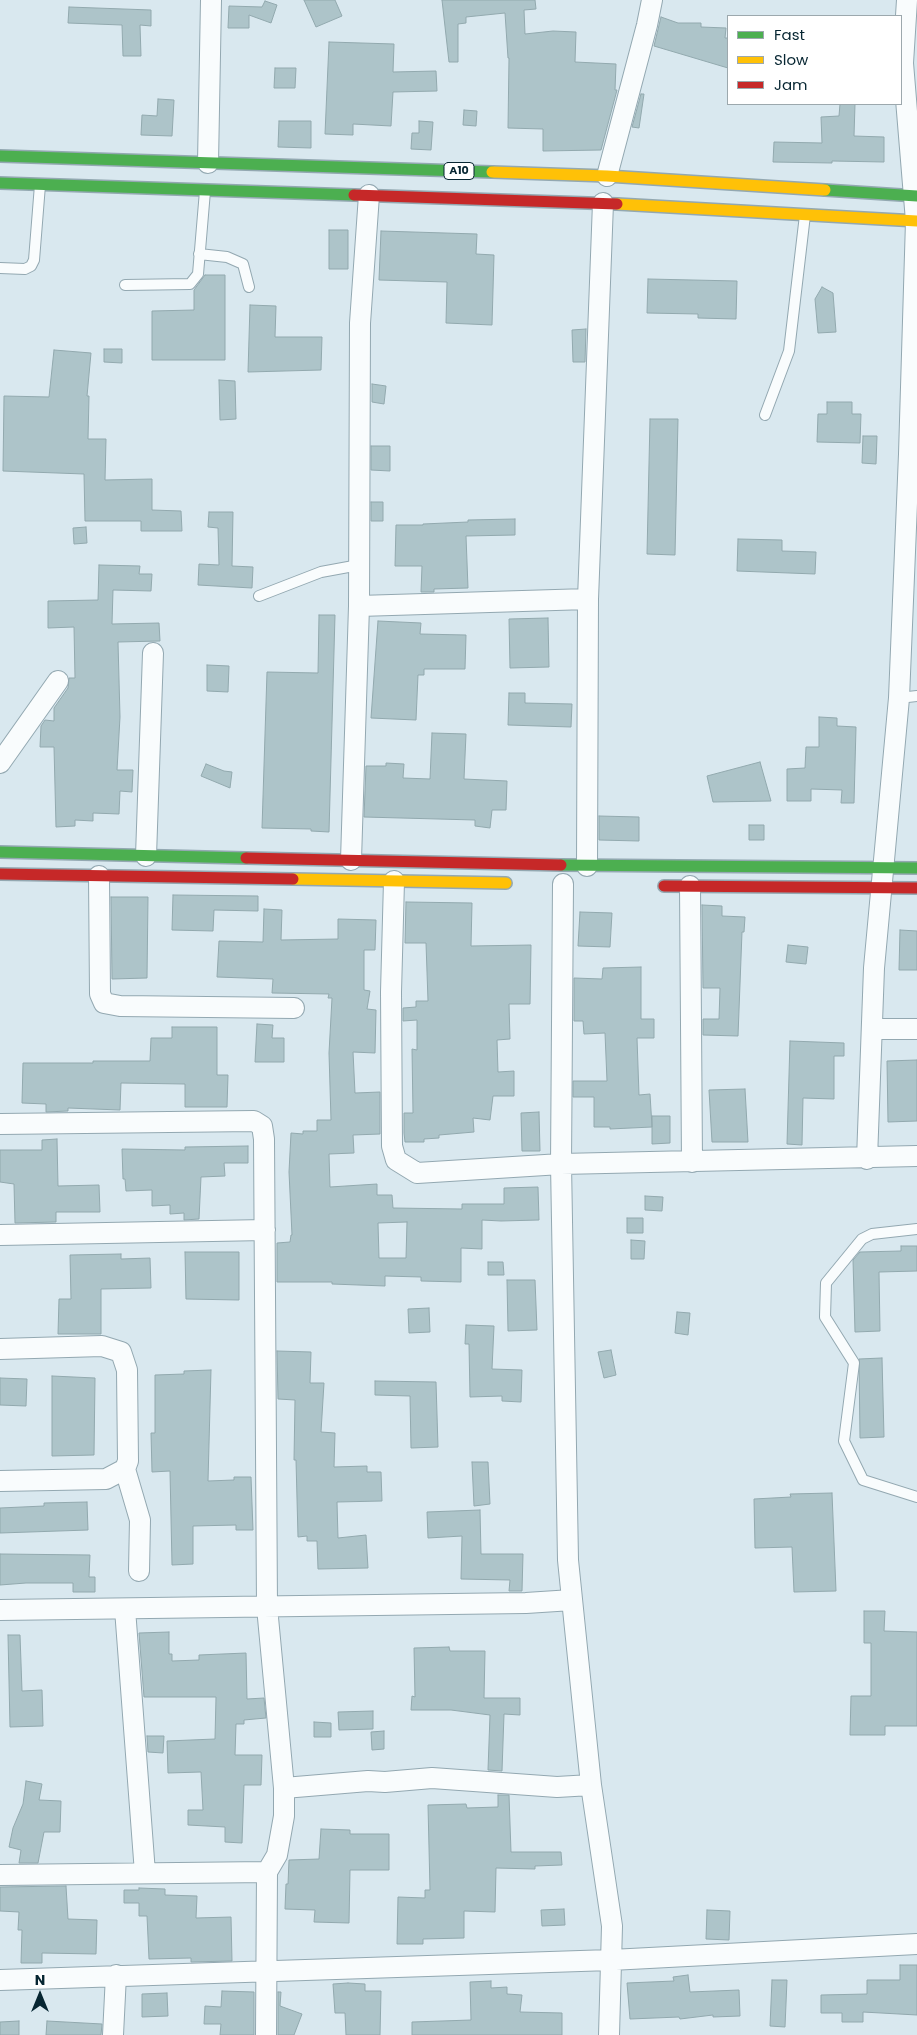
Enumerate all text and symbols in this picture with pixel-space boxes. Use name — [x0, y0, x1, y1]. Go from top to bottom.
legend — [727, 15, 902, 105]
text: Fast — [774, 24, 805, 45]
text: Slow — [774, 49, 808, 70]
text: Jam — [774, 74, 808, 95]
road number: A10 — [444, 162, 474, 180]
north arrow — [15, 1970, 65, 2020]
text: N — [35, 1970, 45, 1990]

